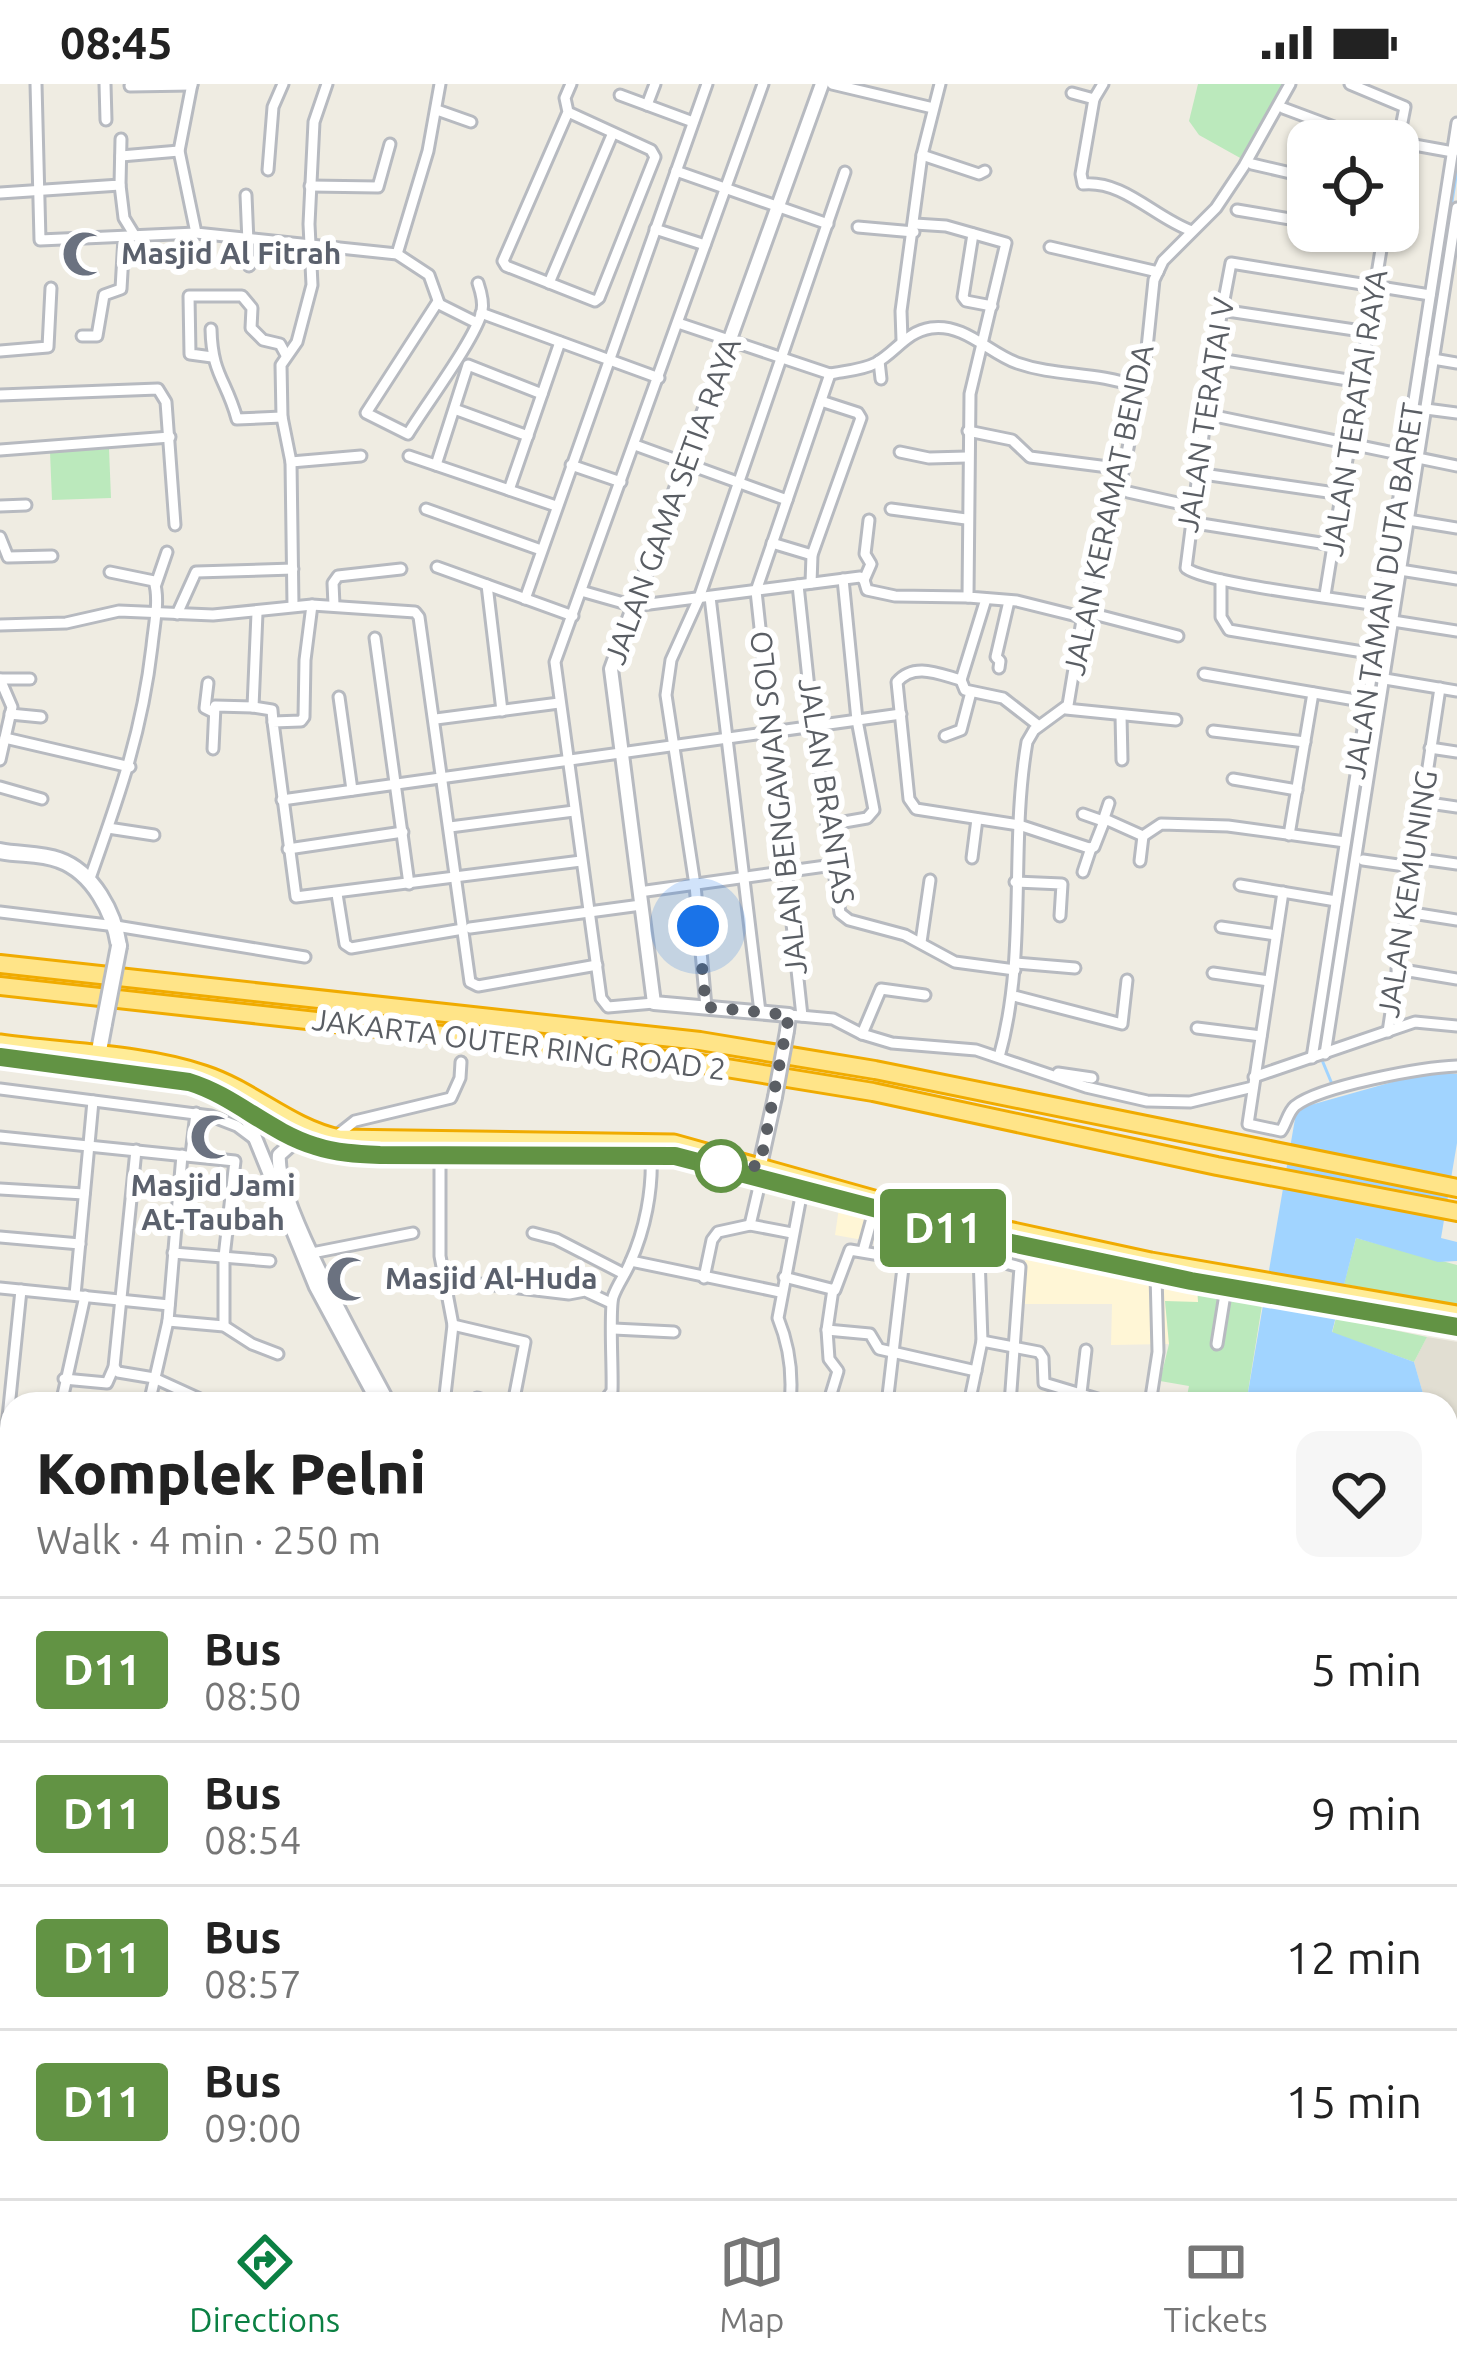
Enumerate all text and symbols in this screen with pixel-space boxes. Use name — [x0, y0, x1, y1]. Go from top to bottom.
text: 08:45 — [60, 17, 173, 68]
map controls — [1287, 120, 1419, 252]
button: locate — [1287, 120, 1419, 252]
mosque icon: Masjid Al Fitrah — [60, 229, 110, 279]
place label: Masjid Al Fitrah — [121, 236, 341, 270]
street label: JALAN TERATAI RAYA — [1315, 267, 1394, 559]
street label: JALAN TERATAI V — [1170, 295, 1240, 535]
street label: JALAN GAMA SETIA RAYA — [597, 332, 747, 669]
street label: JALAN KERAMAT BENDA — [1056, 341, 1160, 678]
street label: JALAN TAMAN DUTA BARET — [1336, 400, 1430, 781]
street label: JALAN BENGAWAN SOLO — [743, 629, 813, 977]
street label: JALAN BRANTAS — [792, 675, 862, 906]
street label: JALAN KEMUNING — [1371, 768, 1443, 1020]
your location — [668, 896, 728, 956]
street label: JAKARTA OUTER RING ROAD 2 — [310, 1002, 728, 1086]
mosque icon: Masjid Jami At-Taubah — [188, 1112, 238, 1162]
unlabelled marker — [696, 1141, 746, 1191]
place label: Masjid Jami At-Taubah — [131, 1168, 296, 1236]
line badge: D11 — [874, 1189, 1012, 1267]
text: D11 — [904, 1204, 982, 1251]
mosque icon: Masjid Al-Huda — [324, 1254, 374, 1304]
place label: Masjid Al-Huda — [385, 1261, 597, 1295]
button: heart — [1296, 1431, 1422, 1557]
text: Komplek Pelni — [36, 1441, 426, 1505]
text: Walk · 4 min · 250 m — [36, 1518, 381, 1561]
text: Bus — [204, 1623, 281, 1674]
text: 5 min — [1311, 1644, 1422, 1695]
text: D11 — [63, 1646, 141, 1693]
text: 08:50 — [204, 1674, 302, 1717]
text: Bus — [204, 1767, 281, 1818]
text: 9 min — [1311, 1788, 1422, 1839]
text: D11 — [63, 1790, 141, 1837]
text: 08:54 — [204, 1818, 302, 1861]
text: Bus — [204, 1911, 281, 1962]
text: 12 min — [1285, 1932, 1422, 1983]
text: D11 — [63, 1934, 141, 1981]
text: 08:57 — [204, 1962, 302, 2005]
text: Bus — [204, 2055, 281, 2106]
text: 15 min — [1285, 2076, 1422, 2127]
text: D11 — [63, 2078, 141, 2125]
text: 09:00 — [204, 2106, 302, 2149]
tab: Directions — [189, 2229, 340, 2338]
tab: Map — [719, 2229, 785, 2338]
tab: Tickets — [1164, 2229, 1268, 2338]

